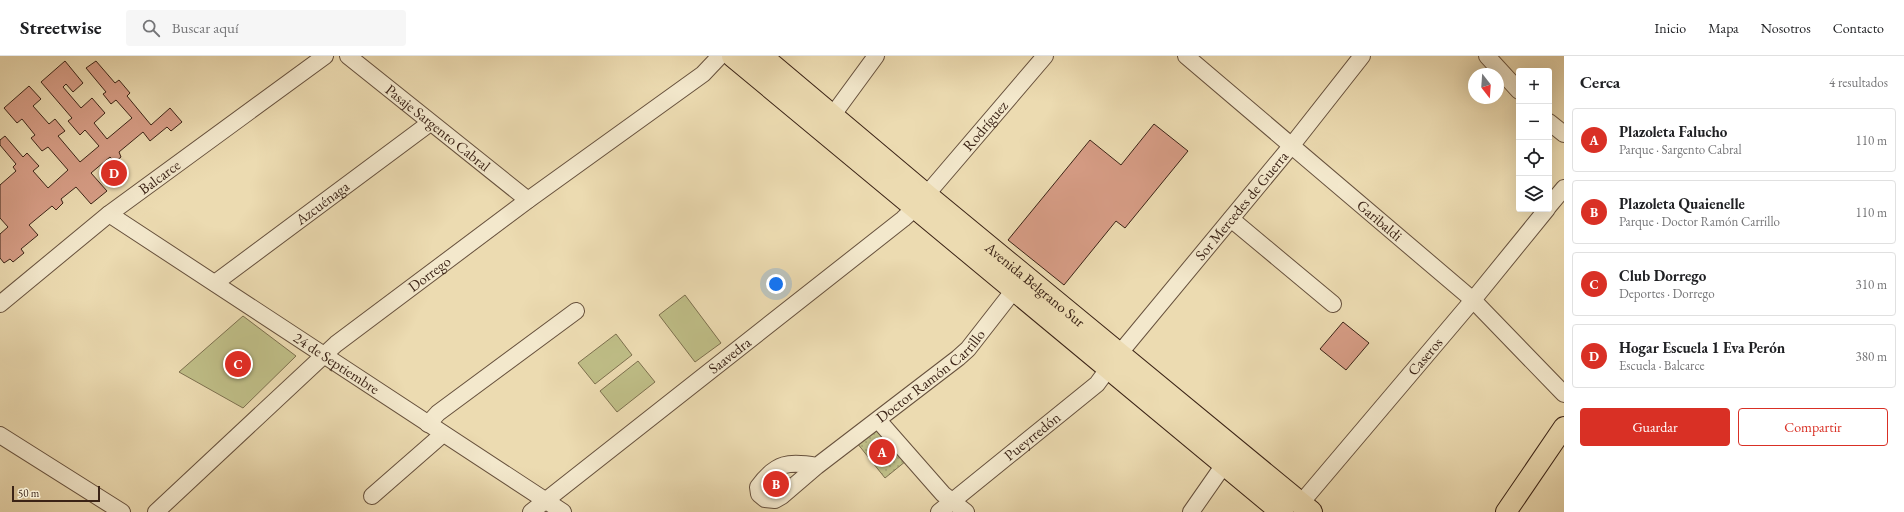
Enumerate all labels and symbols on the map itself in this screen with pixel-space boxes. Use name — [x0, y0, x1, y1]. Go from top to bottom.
north arrow — [1468, 68, 1504, 104]
street label: Pasaje Sargento Cabral — [382, 80, 495, 175]
street label: Rodríguez — [958, 96, 1012, 155]
street label: Sor Mercedes de Guerra — [1190, 147, 1292, 264]
street label: Balcarce — [135, 155, 184, 198]
pin: D — [101, 158, 127, 188]
street label: Azcuénaga — [291, 176, 353, 229]
street label: Garibaldi — [1353, 195, 1407, 245]
street label: Avenida Belgrano Sur — [981, 237, 1089, 331]
street label: Dorrego — [404, 251, 454, 296]
your location — [766, 274, 786, 294]
street label: Doctor Ramón Carrillo — [872, 325, 989, 427]
street label: 24 de Septiembre — [290, 328, 383, 398]
street label: Saavedra — [704, 332, 755, 378]
street label: Caseros — [1403, 333, 1447, 379]
pin: C — [225, 349, 251, 379]
street label: Pueyrredón — [1000, 407, 1064, 465]
pin: A — [869, 437, 895, 467]
pin: B — [763, 469, 789, 499]
scale bar — [12, 484, 100, 503]

